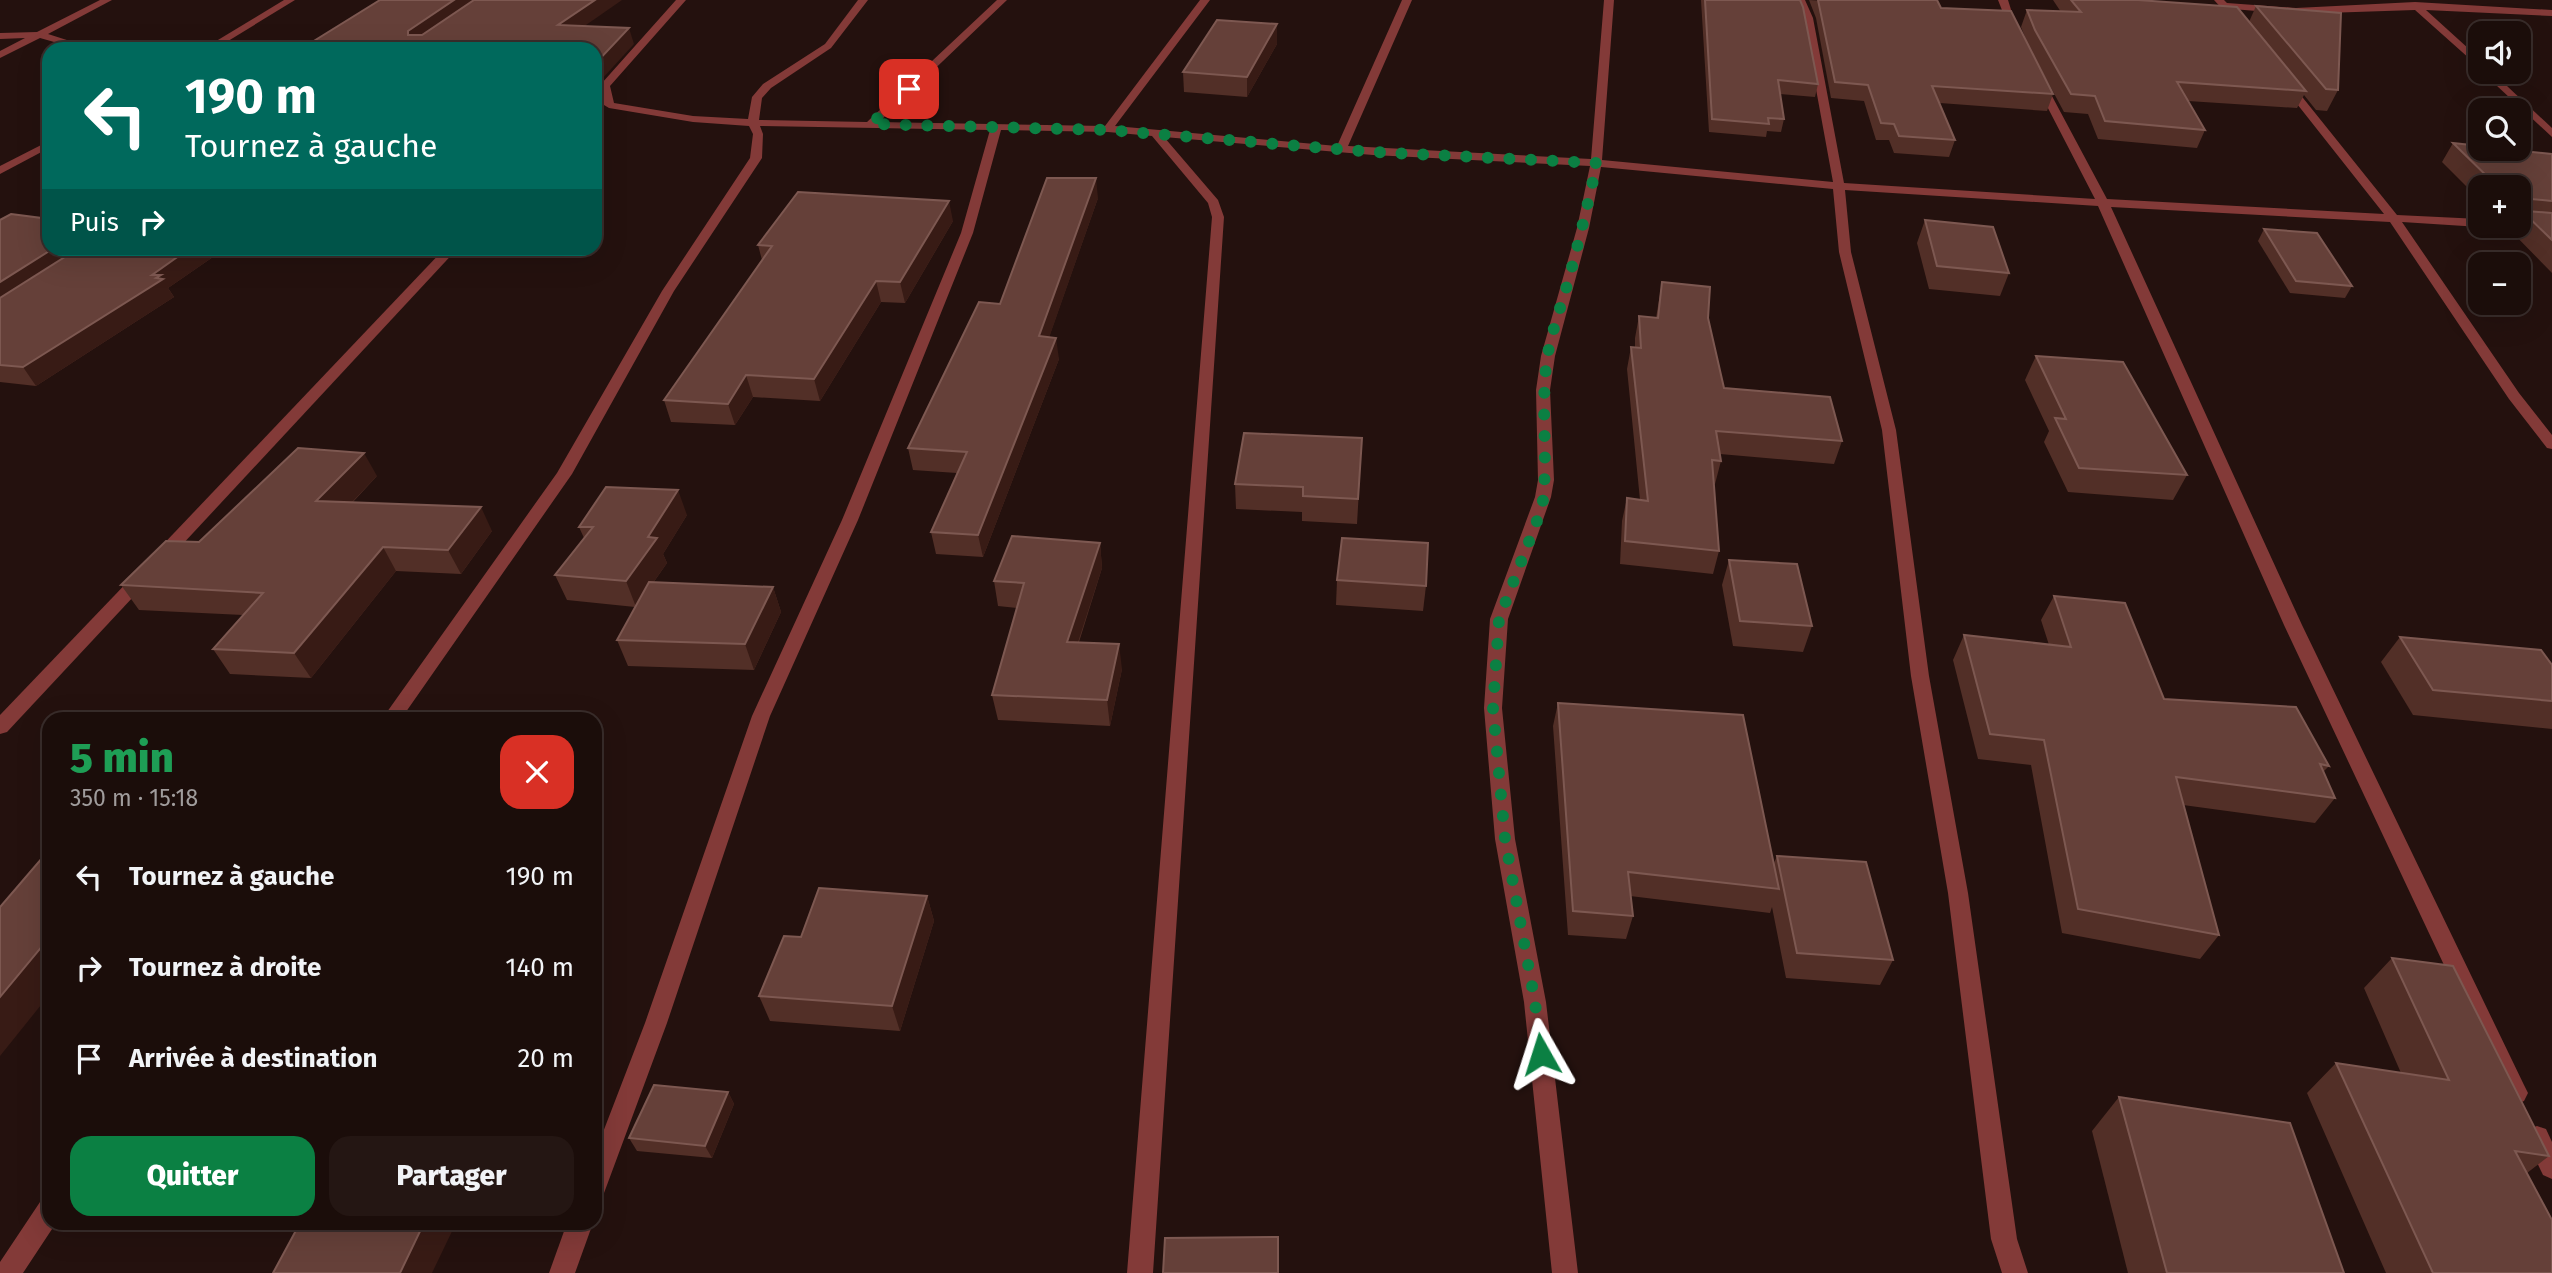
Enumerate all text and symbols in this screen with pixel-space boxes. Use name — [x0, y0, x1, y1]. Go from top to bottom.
map controls — [2468, 21, 2531, 315]
button: sound — [2468, 21, 2531, 84]
pin — [879, 59, 939, 119]
text: 190 m — [185, 67, 317, 126]
icon: left — [70, 70, 161, 161]
icon: arrive — [890, 70, 928, 108]
button: search — [2468, 98, 2531, 161]
text: Tournez à gauche — [185, 127, 437, 165]
button: + — [2468, 175, 2531, 238]
icon: right — [133, 203, 171, 241]
text: Puis — [70, 207, 119, 238]
button: − — [2468, 252, 2531, 315]
text: 5 min — [70, 733, 174, 783]
button: close — [500, 735, 574, 809]
text: 350 m · 15:18 — [70, 784, 198, 812]
icon: left — [70, 858, 108, 896]
text: Tournez à gauche — [129, 861, 334, 892]
text: 190 m — [505, 861, 574, 892]
icon: right — [70, 949, 108, 987]
text: Tournez à droite — [129, 952, 321, 983]
text: 140 m — [505, 952, 574, 983]
position arrow — [1504, 1017, 1578, 1091]
icon: arrive — [70, 1040, 108, 1078]
text: Arrivée à destination — [129, 1043, 378, 1074]
text: 20 m — [517, 1043, 574, 1074]
button: Quitter — [70, 1136, 315, 1216]
button: Partager — [329, 1136, 574, 1216]

